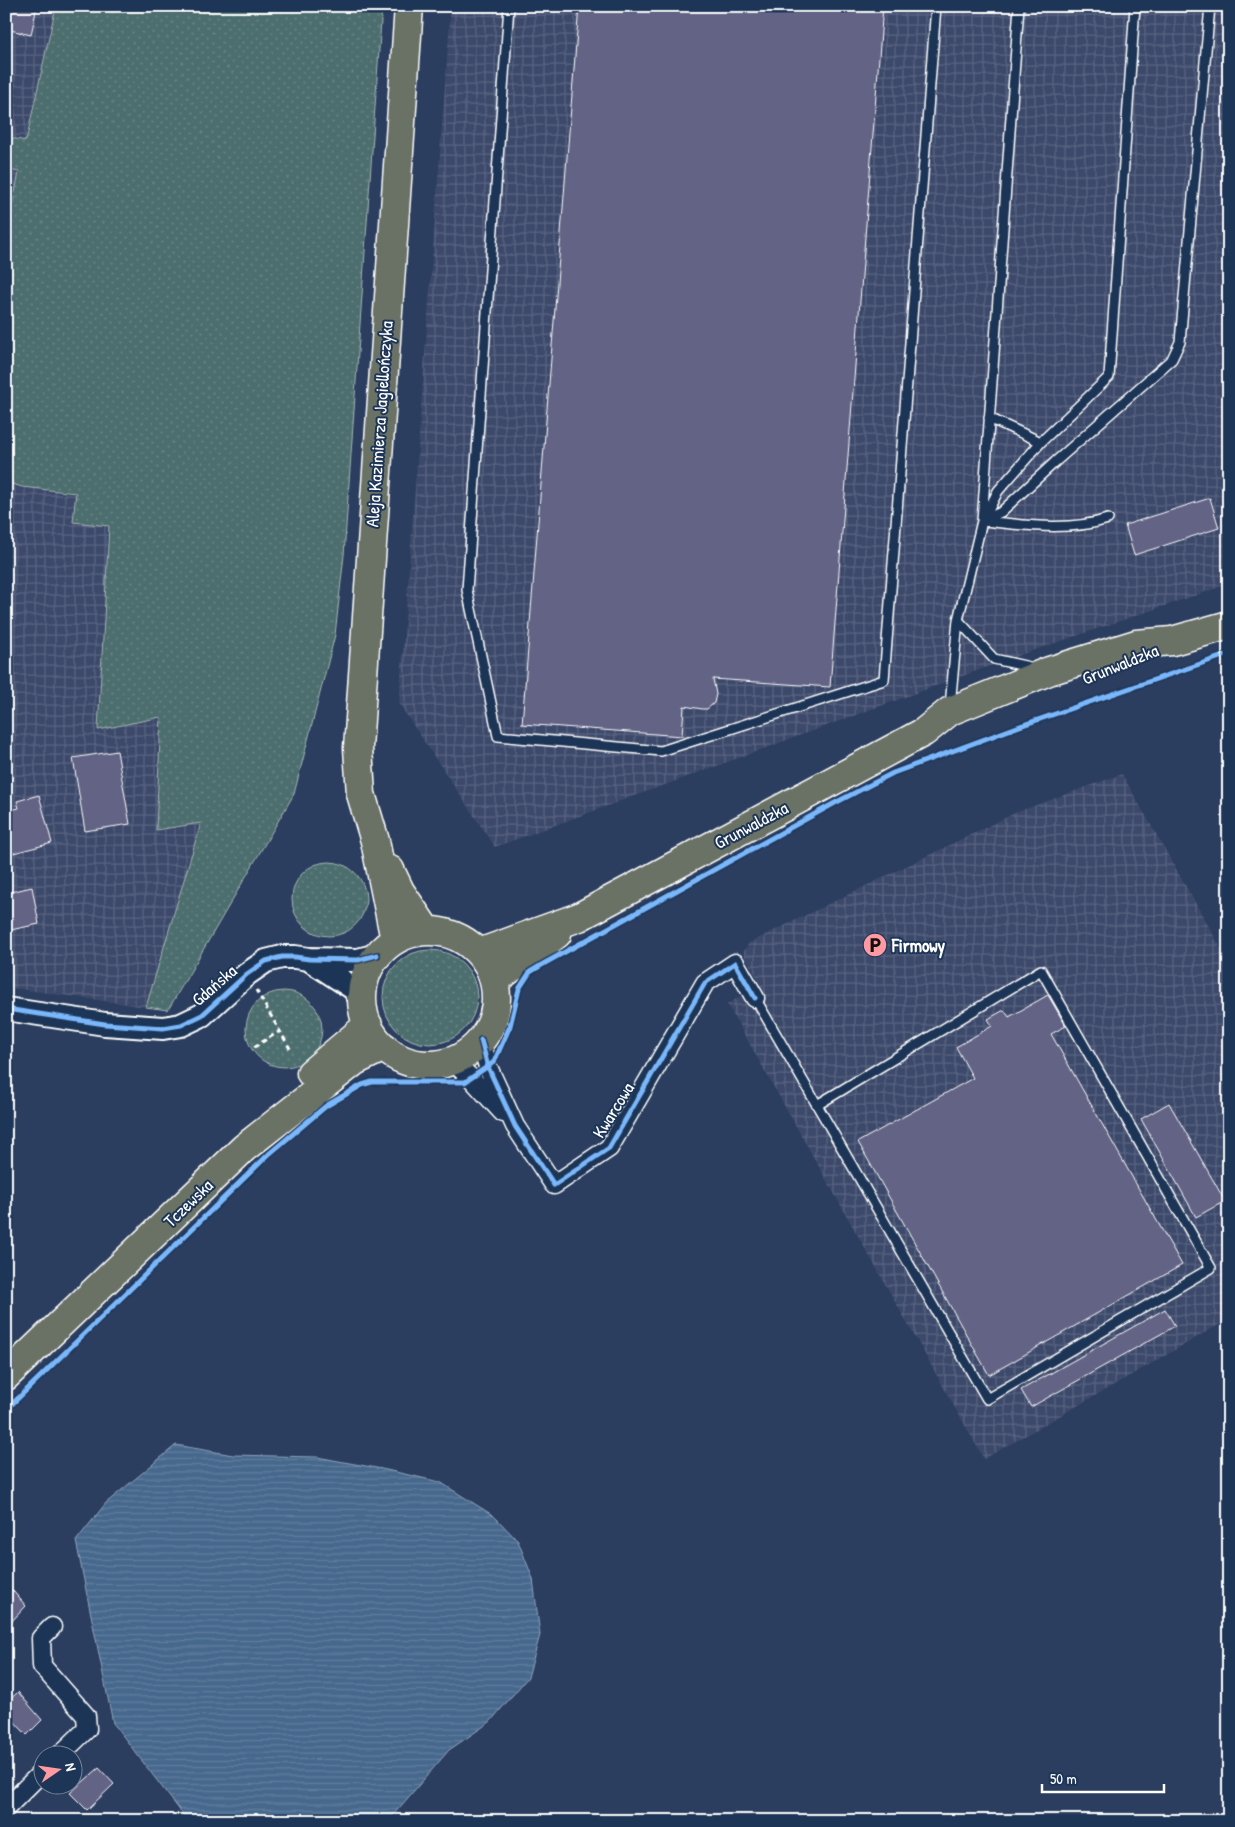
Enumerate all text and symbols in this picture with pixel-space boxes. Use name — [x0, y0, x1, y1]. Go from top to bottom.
street label: Aleja Kazimierza Jagiellończyka — [359, 320, 399, 528]
street label: Grunwaldzka — [1078, 637, 1162, 691]
street label: Grunwaldzka — [710, 795, 792, 855]
parking icon: Firmowy — [862, 932, 888, 958]
place label: Firmowy — [891, 933, 946, 959]
street label: Gdańska — [186, 958, 242, 1012]
street label: Kwarcowa — [586, 1077, 640, 1143]
street label: Tczewska — [158, 1173, 218, 1233]
north arrow — [32, 1744, 82, 1794]
text: N — [61, 1761, 81, 1773]
scale bar — [1042, 1762, 1165, 1794]
text: 50 m — [1050, 1768, 1077, 1789]

